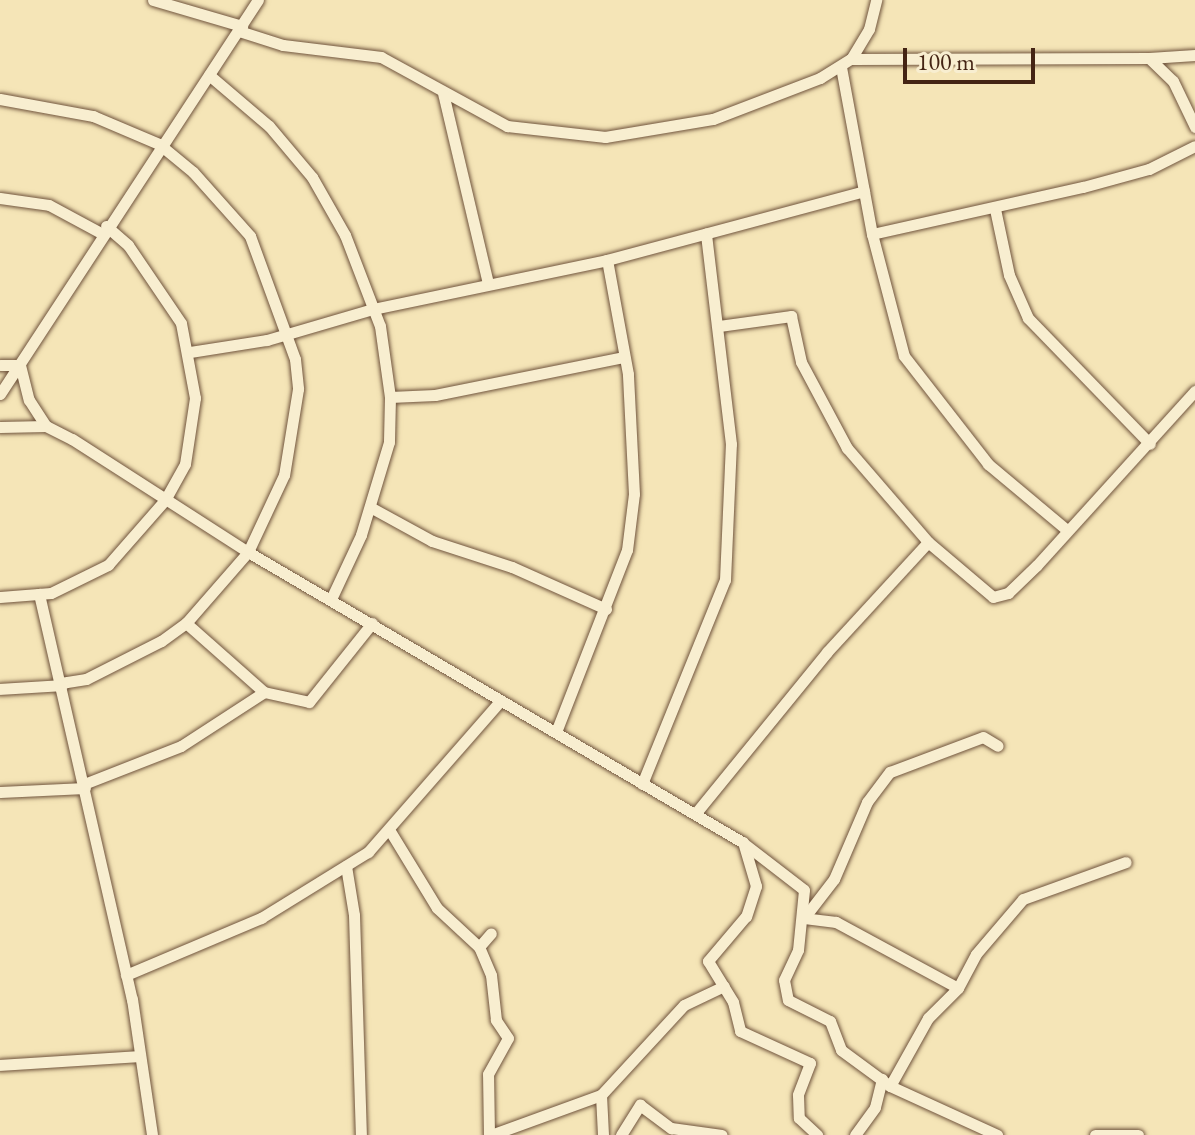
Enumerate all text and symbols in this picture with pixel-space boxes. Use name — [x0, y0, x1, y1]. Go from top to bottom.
scale bar — [907, 32, 1039, 82]
text: 100 m — [917, 46, 975, 77]

